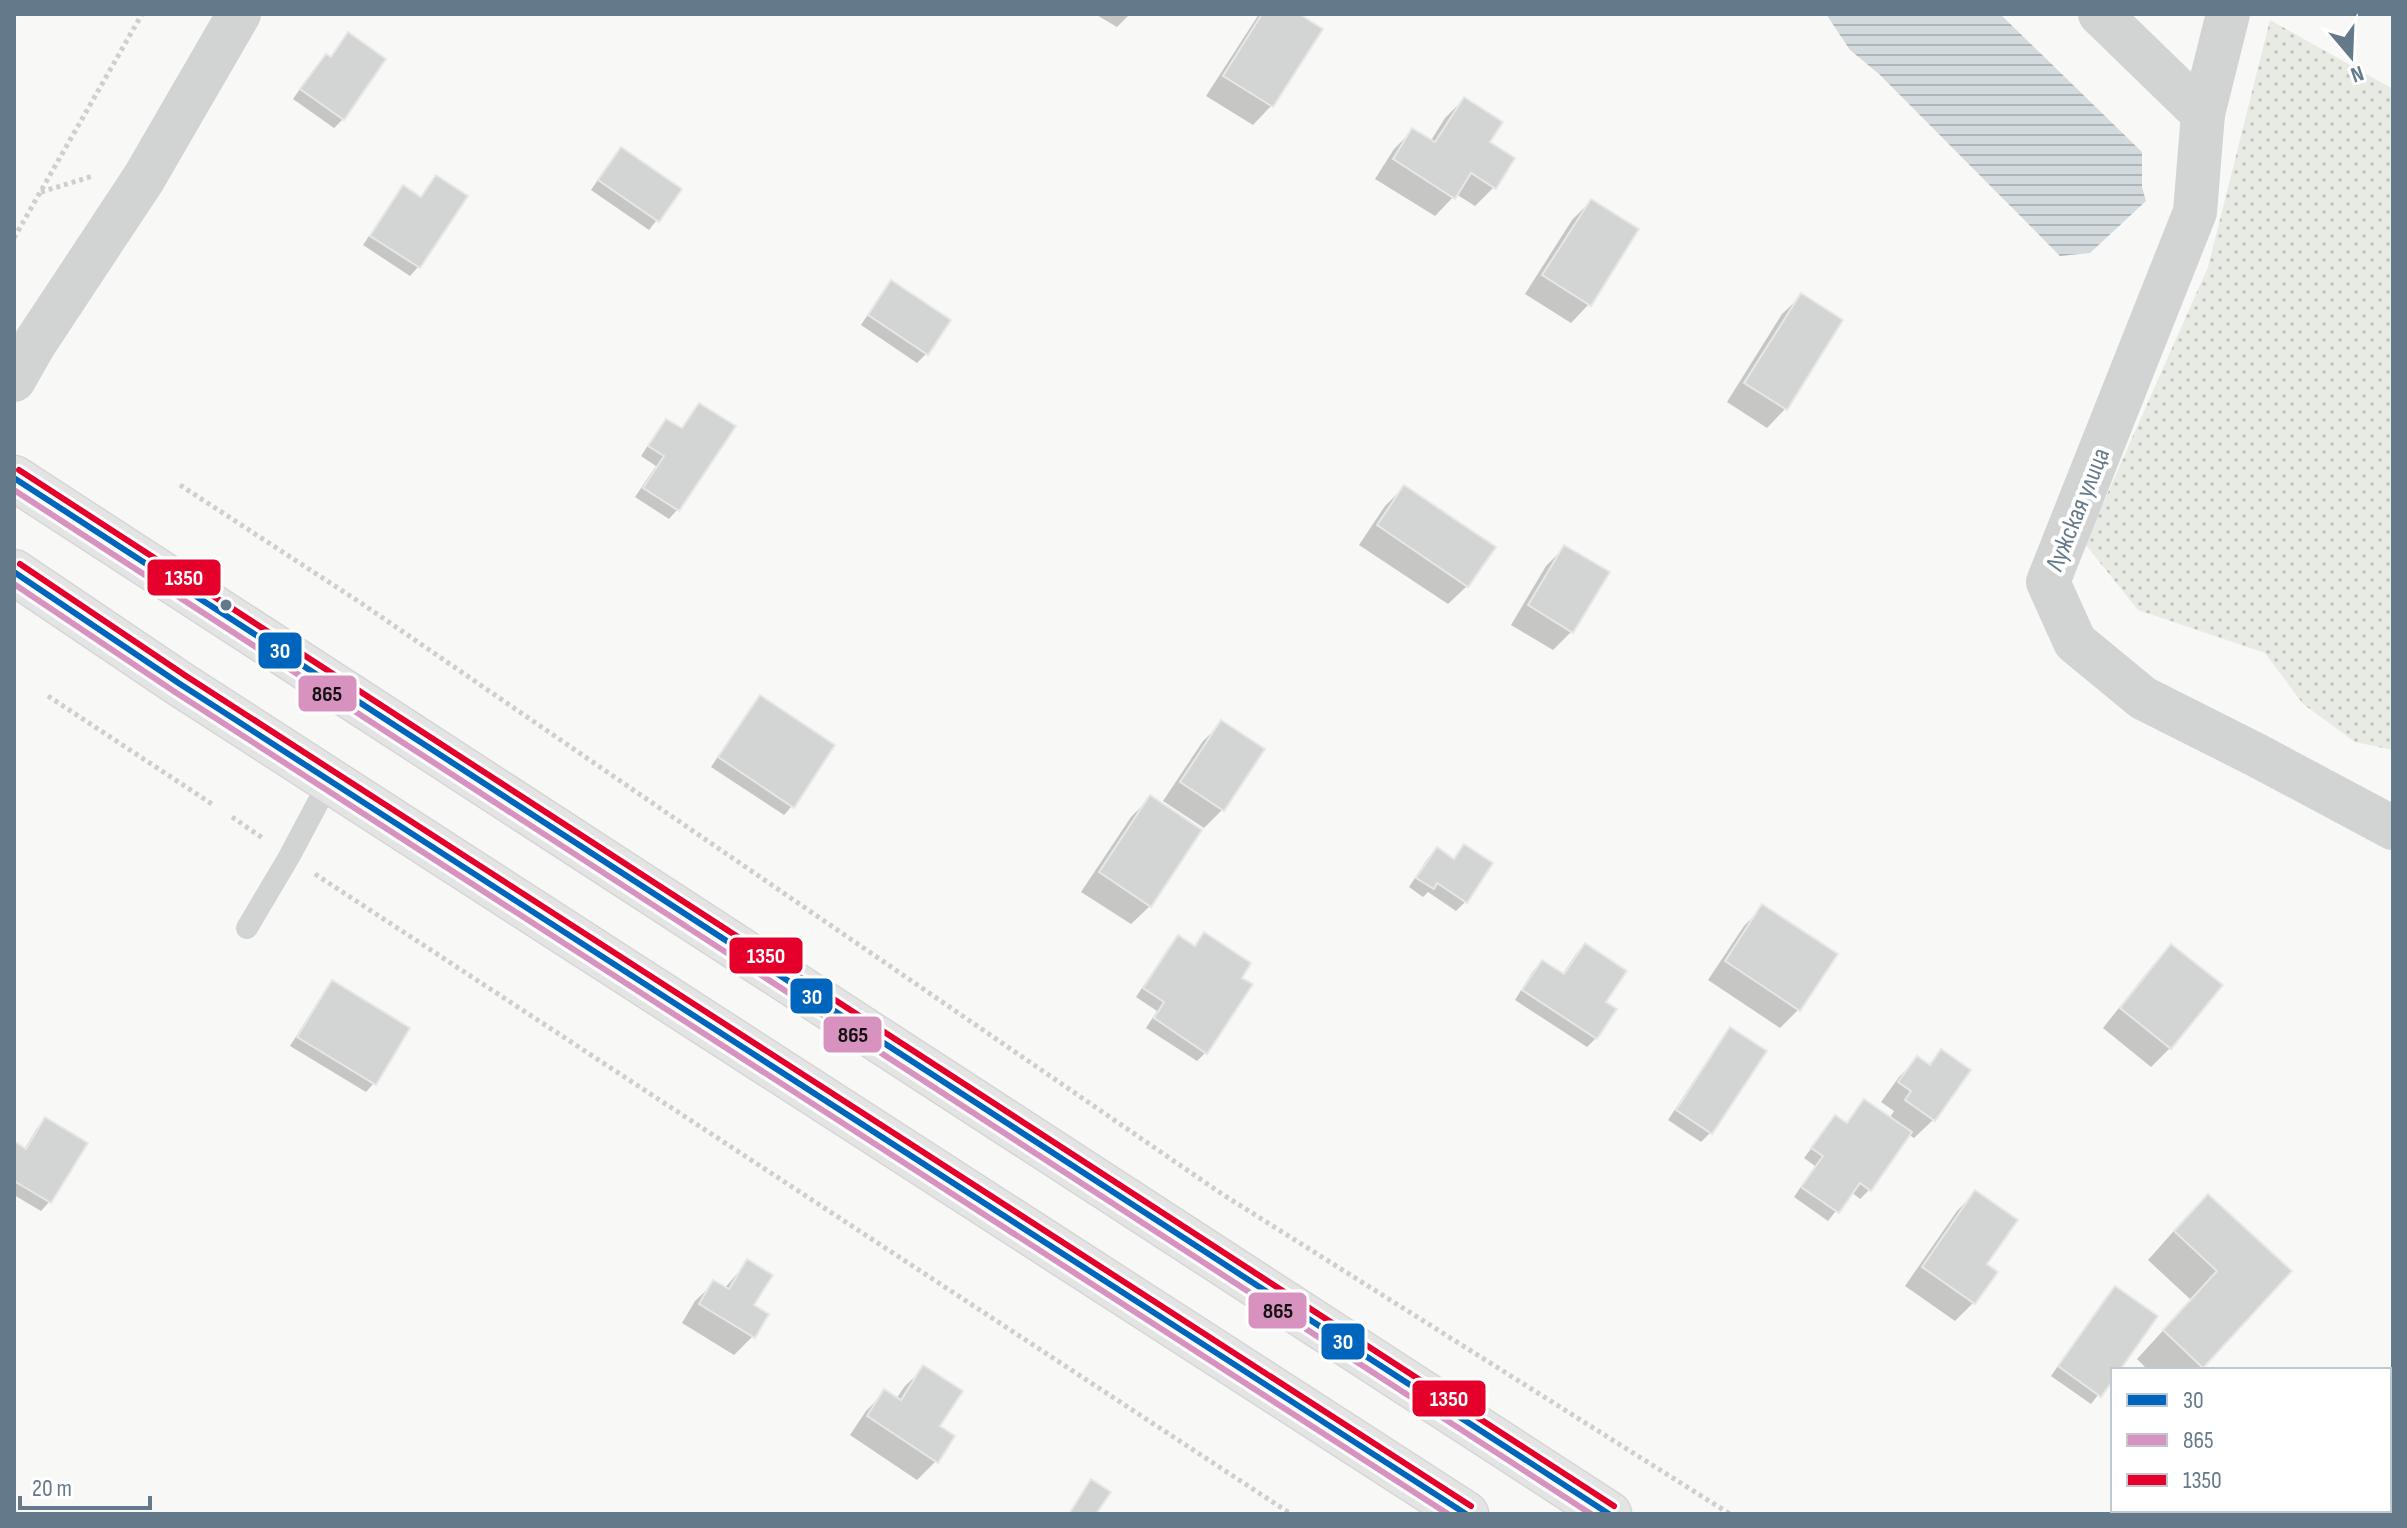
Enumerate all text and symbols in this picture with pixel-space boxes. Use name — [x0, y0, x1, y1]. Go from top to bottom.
north arrow — [2311, 16, 2391, 96]
text: N — [2347, 59, 2367, 88]
street label: Лужская улица — [2039, 444, 2117, 576]
line badge: 1350 — [146, 558, 222, 597]
text: 1350 — [165, 565, 203, 592]
unlabelled marker — [218, 597, 234, 613]
line badge: 30 — [257, 631, 303, 670]
text: 30 — [270, 638, 290, 665]
line badge: 865 — [297, 674, 358, 713]
text: 865 — [312, 681, 342, 708]
line badge: 1350 — [728, 936, 804, 975]
text: 1350 — [747, 943, 785, 970]
line badge: 30 — [789, 977, 834, 1015]
text: 30 — [802, 984, 822, 1011]
line badge: 865 — [822, 1015, 883, 1054]
text: 865 — [838, 1022, 868, 1049]
line badge: 865 — [1247, 1291, 1308, 1330]
text: 865 — [1263, 1298, 1293, 1325]
line badge: 30 — [1320, 1322, 1366, 1361]
text: 30 — [1333, 1329, 1353, 1356]
legend — [2111, 1368, 2391, 1512]
line badge: 1350 — [1411, 1379, 1487, 1418]
text: 1350 — [1430, 1386, 1468, 1413]
text: 30 — [2183, 1386, 2204, 1415]
text: 865 — [2183, 1426, 2214, 1455]
scale bar — [20, 1460, 150, 1510]
text: 1350 — [2183, 1466, 2222, 1495]
text: 20 m — [32, 1474, 72, 1503]

